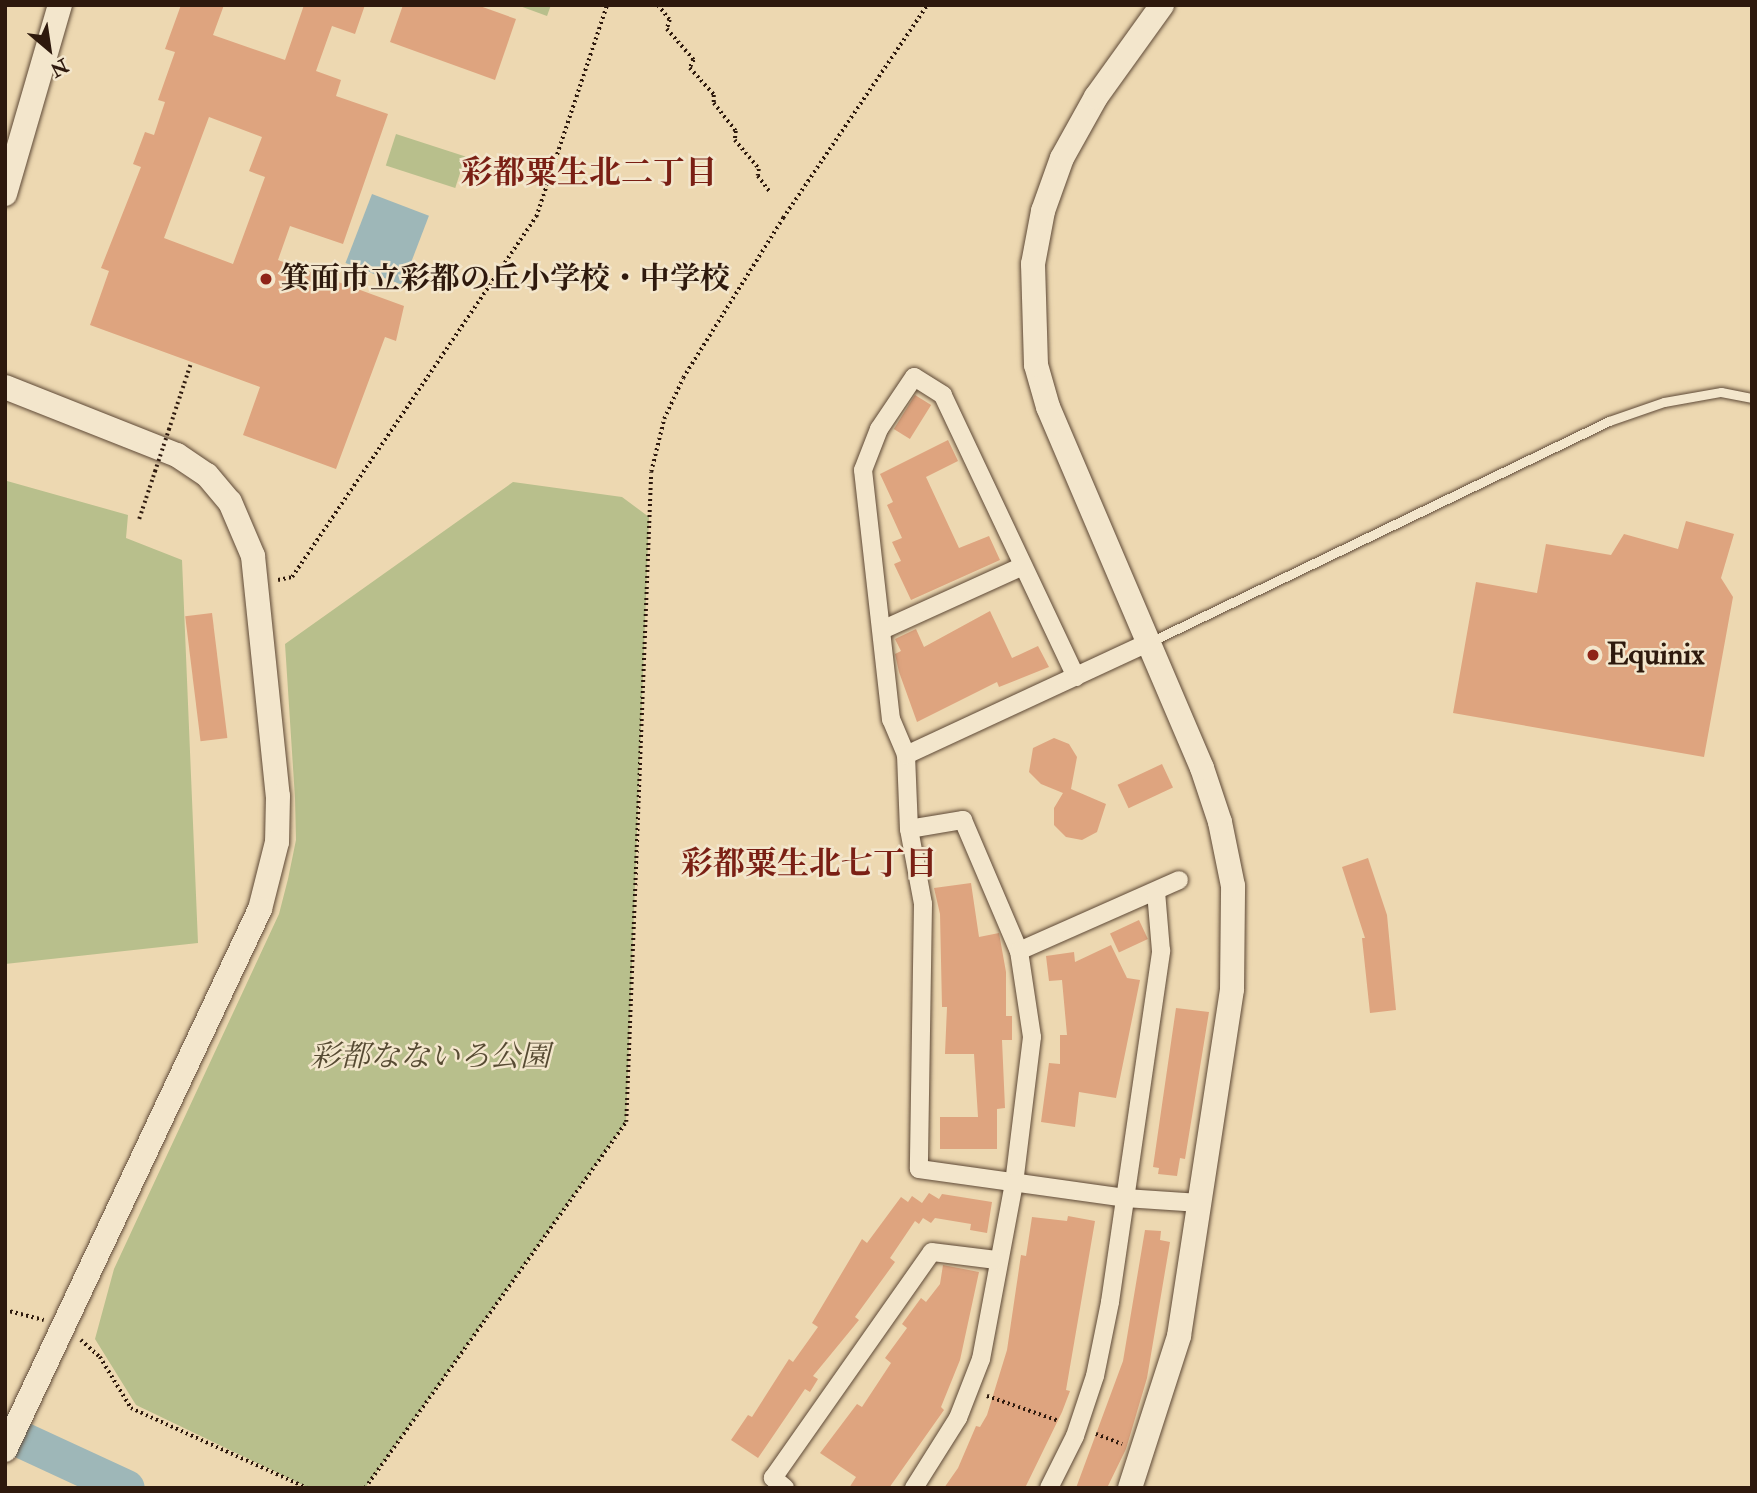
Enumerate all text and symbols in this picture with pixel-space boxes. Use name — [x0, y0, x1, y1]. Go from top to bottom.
north arrow — [14, 14, 84, 84]
text: N — [46, 53, 72, 82]
district label: 彩都粟生北二丁目 — [461, 154, 717, 192]
place label: 箕面市立彩都の丘小学校・中学校 — [280, 261, 730, 297]
marker: 箕面市立彩都の丘小学校・中学校 — [258, 271, 274, 287]
place label: Equinix — [1607, 637, 1705, 673]
marker: Equinix — [1585, 647, 1601, 663]
district label: 彩都粟生北七丁目 — [681, 845, 937, 883]
park label: 彩都なないろ公園 — [310, 1039, 550, 1075]

